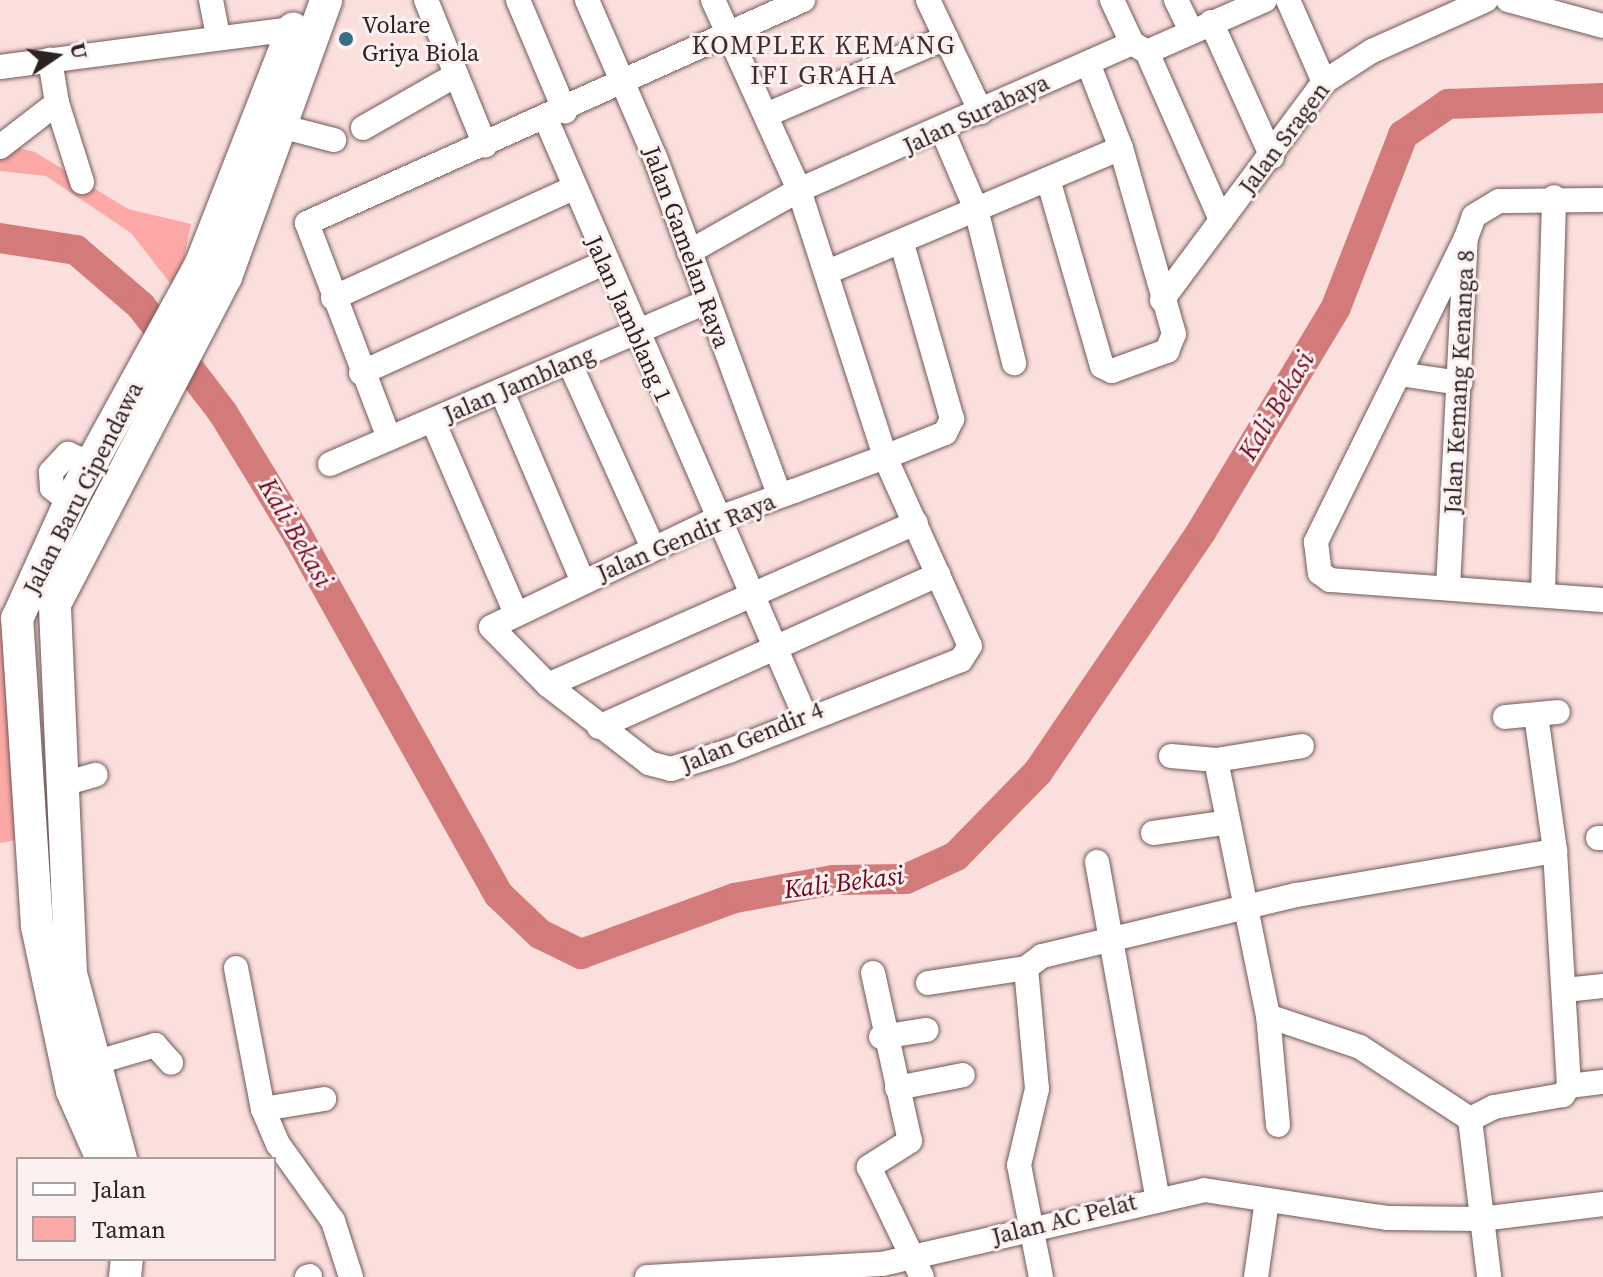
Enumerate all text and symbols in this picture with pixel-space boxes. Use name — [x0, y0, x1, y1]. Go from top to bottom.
place label: Volare Griya Biola — [362, 11, 479, 67]
north arrow — [16, 16, 96, 96]
marker: Volare Griya Biola — [337, 30, 355, 48]
district label: KOMPLEK KEMANG IFI GRAHA — [692, 30, 956, 92]
text: U — [63, 39, 96, 62]
street label: Jalan Surabaya — [898, 68, 1054, 160]
street label: Jalan Sragen — [1233, 76, 1335, 200]
street label: Jalan Gamelan Raya — [637, 142, 737, 352]
street label: Jalan Jamblang 1 — [579, 231, 679, 407]
street label: Jalan Kemang Kenanga 8 — [1438, 249, 1480, 515]
street label: Jalan Jamblang — [439, 339, 599, 429]
water label: Kali Bekasi — [1233, 346, 1321, 466]
street label: Jalan Baru Cipendawa — [17, 377, 149, 599]
water label: Kali Bekasi — [251, 473, 339, 593]
street label: Jalan Gendir Raya — [592, 486, 780, 588]
street label: Jalan Gendir 4 — [676, 695, 828, 779]
water label: Kali Bekasi — [782, 860, 906, 906]
legend — [16, 1157, 276, 1261]
text: Jalan — [92, 1173, 146, 1206]
street label: Jalan AC Pelat — [989, 1187, 1139, 1251]
text: Taman — [92, 1213, 166, 1246]

